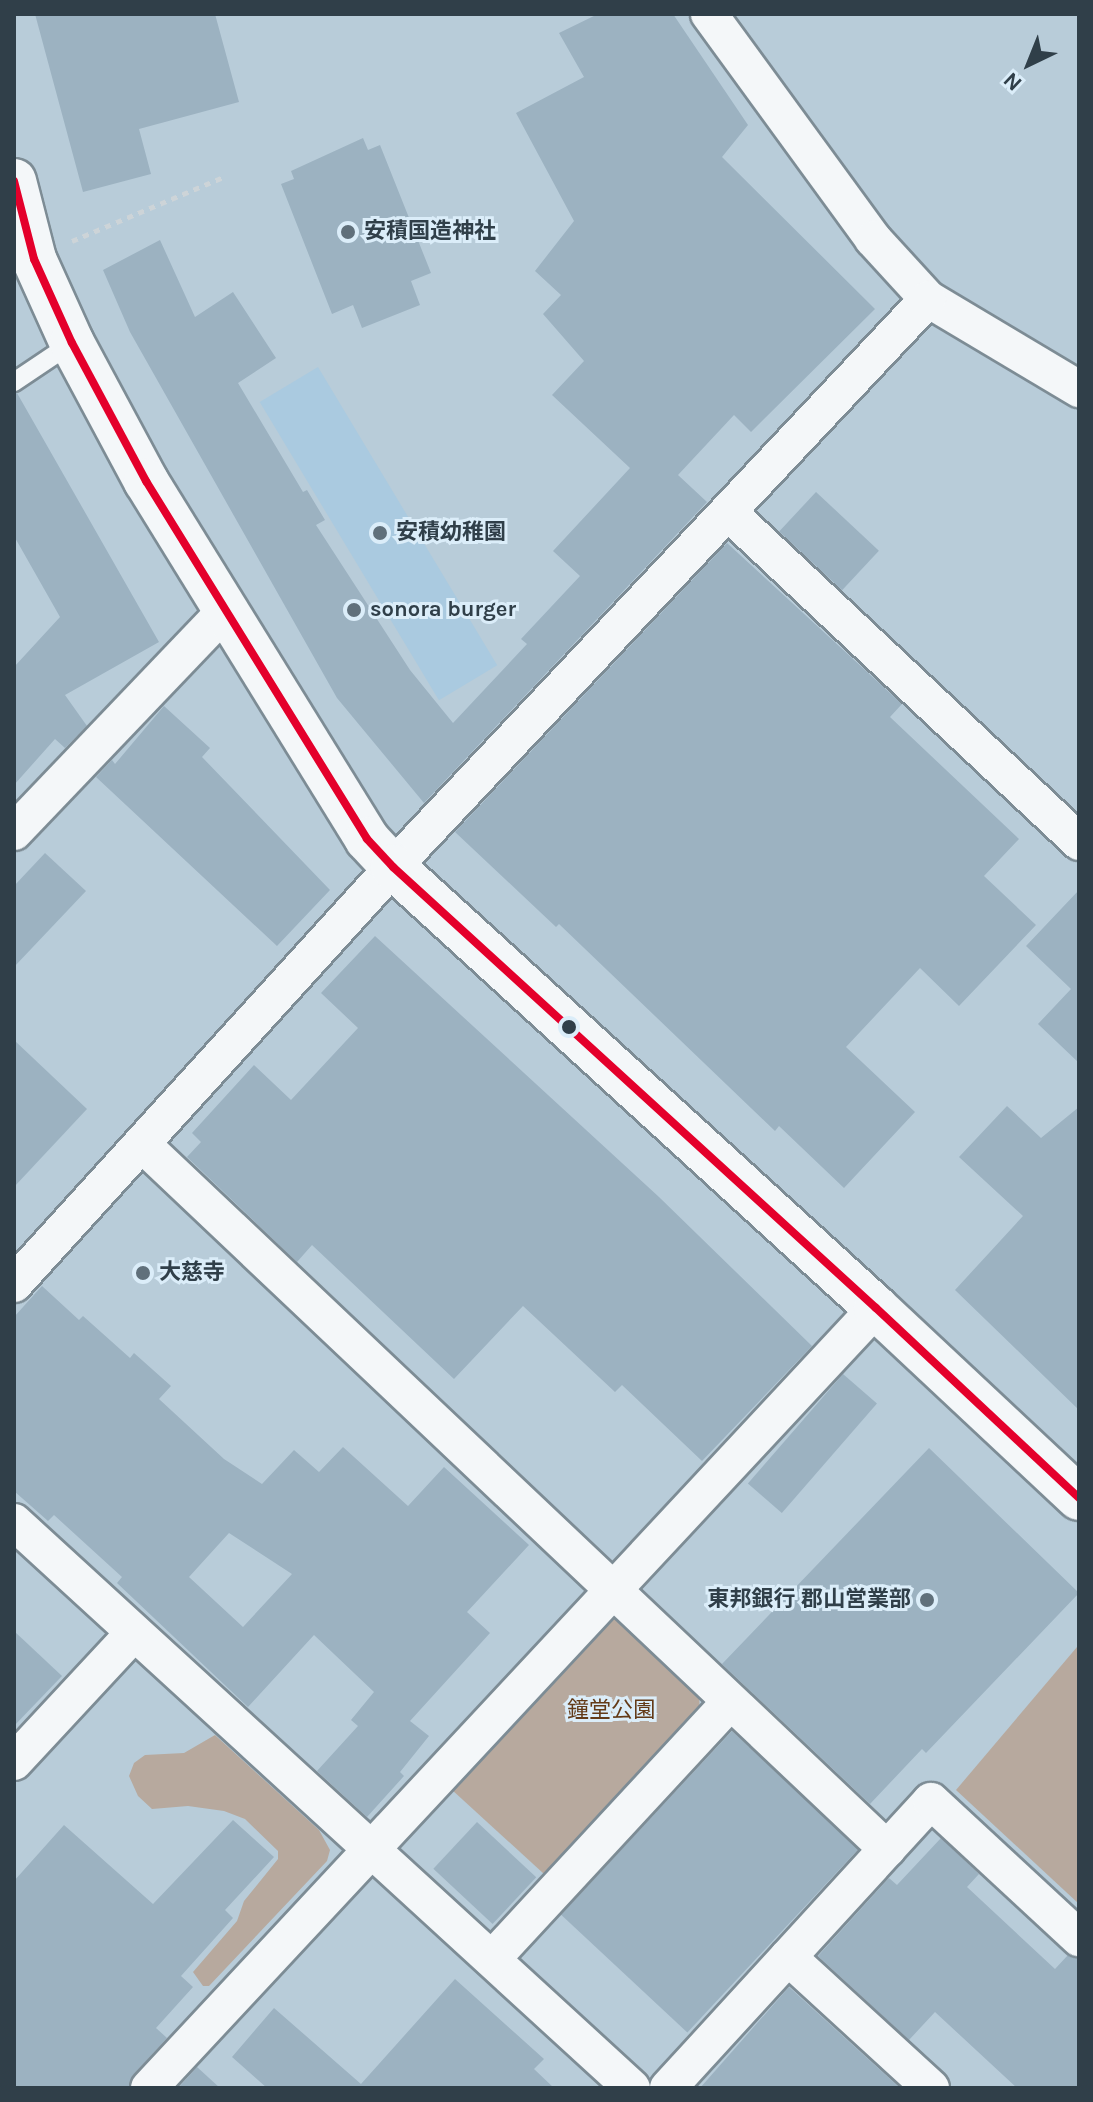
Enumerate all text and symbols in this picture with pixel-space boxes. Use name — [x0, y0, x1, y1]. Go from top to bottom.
north arrow — [989, 24, 1069, 104]
text: N — [998, 67, 1027, 96]
place label: 安積国造神社 — [364, 219, 496, 245]
marker: 安積国造神社 — [339, 223, 357, 241]
place label: 安積幼稚園 — [396, 520, 506, 546]
marker: 安積幼稚園 — [371, 524, 389, 542]
place label: sonora burger — [370, 597, 516, 623]
marker: sonora burger — [345, 601, 363, 619]
unlabelled marker — [561, 1019, 577, 1035]
place label: 大慈寺 — [159, 1260, 225, 1286]
marker: 大慈寺 — [134, 1264, 152, 1282]
place label: 東邦銀行 郡山営業部 — [707, 1587, 911, 1613]
marker: 東邦銀行 郡山営業部 — [918, 1591, 936, 1609]
park label: 鐘堂公園 — [567, 1698, 655, 1724]

